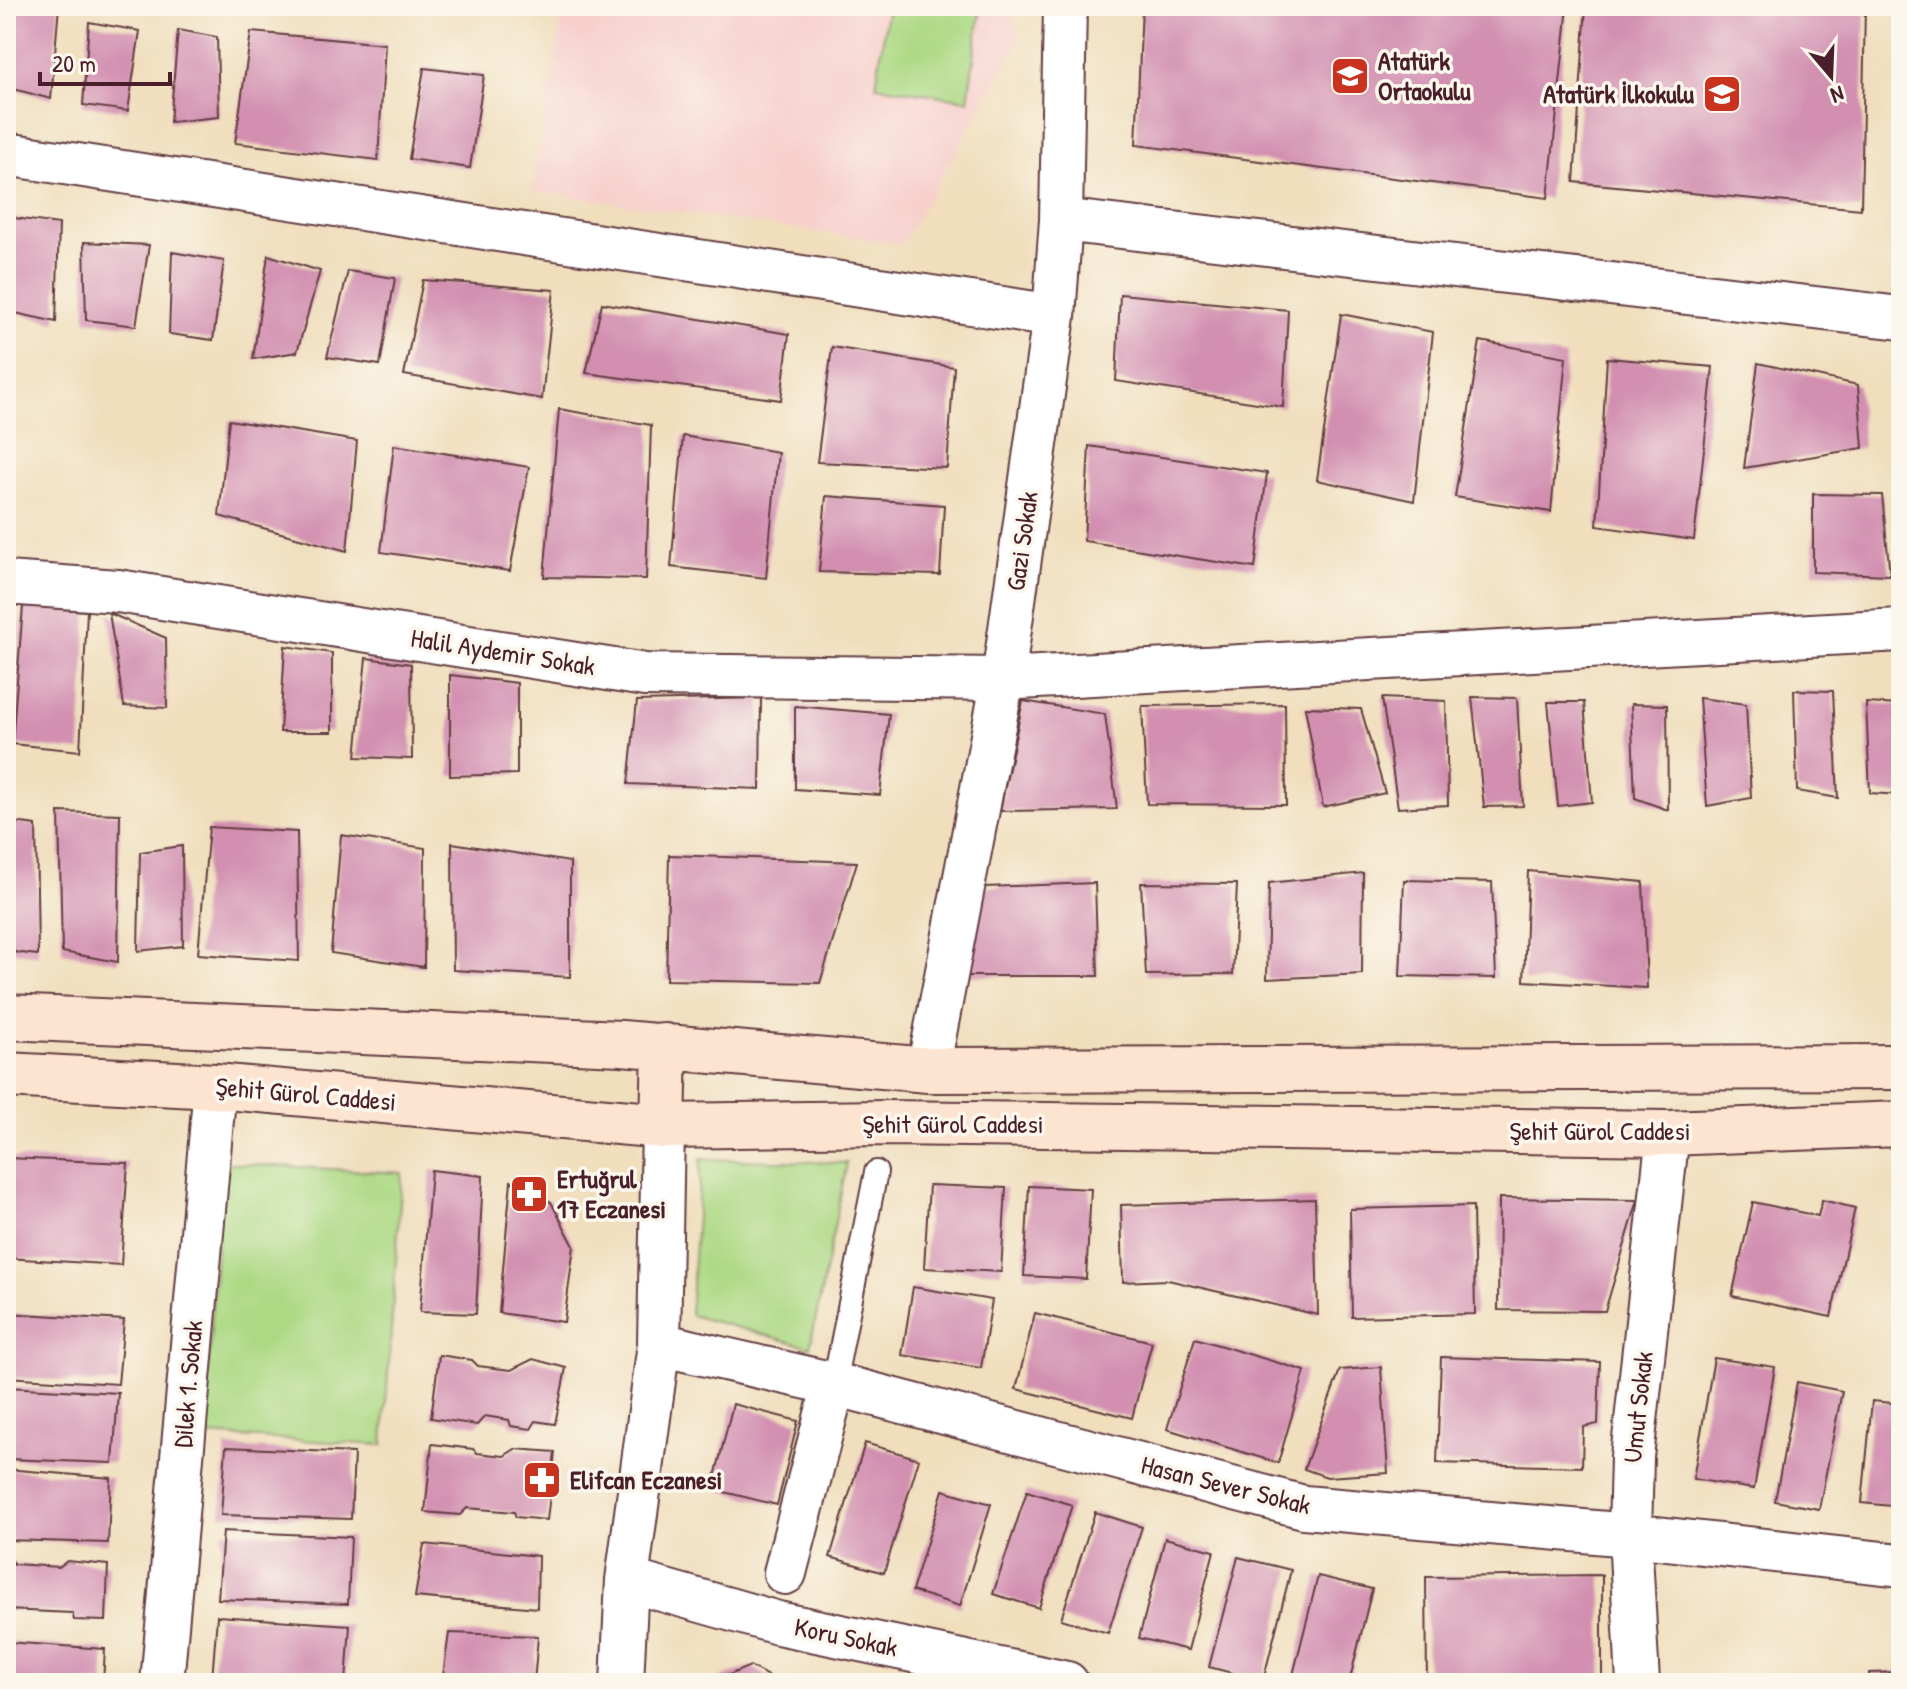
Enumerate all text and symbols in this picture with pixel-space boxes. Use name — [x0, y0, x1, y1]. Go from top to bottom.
scale bar — [40, 36, 170, 86]
north arrow — [1791, 36, 1871, 116]
place label: Atatürk Ortaokulu — [1378, 43, 1471, 108]
text: 20 m — [52, 47, 96, 79]
school or university icon: Atatürk Ortaokulu — [1329, 55, 1371, 97]
school or university icon: Atatürk İlkokulu — [1701, 73, 1743, 115]
place label: Atatürk İlkokulu — [1543, 76, 1695, 111]
text: N — [1827, 79, 1848, 111]
street label: Gazi Sokak — [997, 489, 1046, 593]
street label: Halil Aydemir Sokak — [409, 620, 598, 683]
street label: Şehit Gürol Caddesi — [214, 1068, 398, 1119]
street label: Şehit Gürol Caddesi — [862, 1106, 1044, 1141]
street label: Şehit Gürol Caddesi — [1509, 1113, 1691, 1148]
place label: Ertuğrul 17 Eczanesi — [557, 1161, 666, 1226]
pharmacy icon: Ertuğrul 17 Eczanesi — [508, 1173, 550, 1215]
street label: Dilek 1. Sokak — [165, 1319, 211, 1449]
street label: Umut Sokak — [1614, 1349, 1661, 1464]
street label: Hasan Sever Sokak — [1138, 1447, 1315, 1523]
pharmacy icon: Elifcan Eczanesi — [521, 1459, 563, 1501]
place label: Elifcan Eczanesi — [570, 1462, 722, 1497]
street label: Koru Sokak — [791, 1609, 901, 1665]

